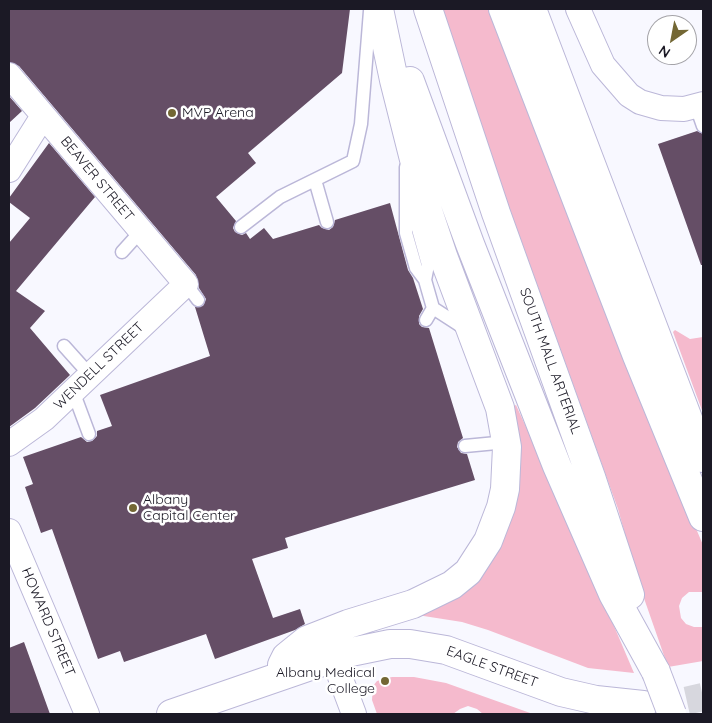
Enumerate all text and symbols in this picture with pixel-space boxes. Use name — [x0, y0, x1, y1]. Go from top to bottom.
north arrow — [647, 15, 697, 65]
text: N — [655, 41, 674, 62]
place label: MVP Arena — [182, 105, 254, 121]
marker: MVP Arena — [166, 107, 178, 119]
street label: BEAVER STREET — [57, 133, 137, 225]
street label: SOUTH MALL ARTERIAL — [516, 286, 584, 436]
street label: WENDELL STREET — [51, 319, 147, 413]
place label: Albany Capital Center — [143, 492, 235, 524]
marker: Albany Capital Center — [127, 502, 139, 514]
street label: HOWARD STREET — [18, 565, 78, 679]
street label: EAGLE STREET — [444, 643, 540, 691]
place label: Albany Medical College — [276, 665, 375, 698]
marker: Albany Medical College — [379, 675, 391, 687]

